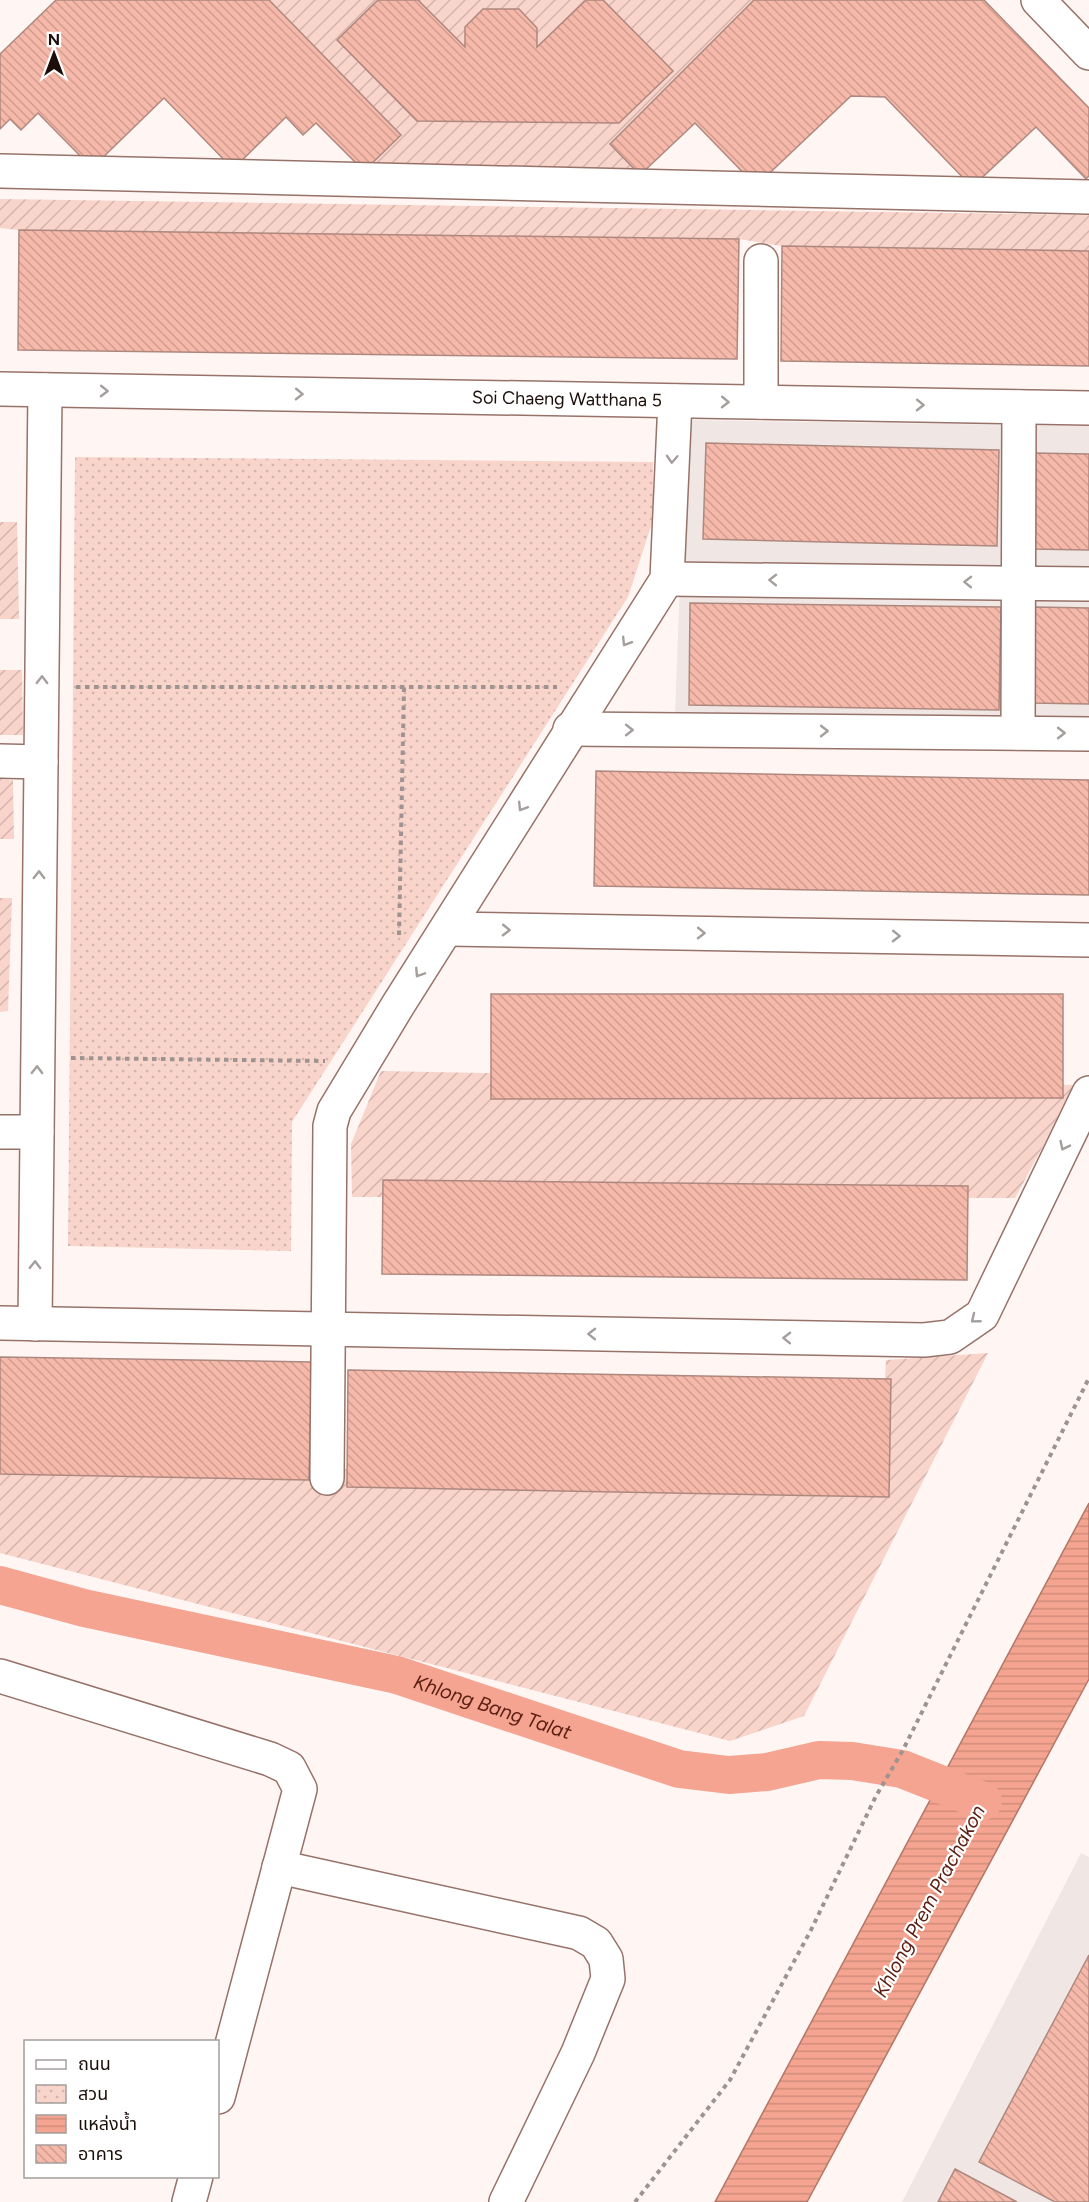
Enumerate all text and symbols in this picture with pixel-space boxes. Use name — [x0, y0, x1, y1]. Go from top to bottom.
north arrow — [24, 24, 84, 84]
text: N — [48, 30, 60, 49]
one-way arrow — [99, 385, 108, 397]
street label: Soi Chaeng Watthana 5 — [472, 386, 662, 412]
one-way arrow — [294, 388, 303, 400]
one-way arrow — [720, 395, 729, 408]
one-way arrow — [915, 399, 924, 411]
one-way arrow — [666, 455, 679, 464]
one-way arrow — [768, 574, 777, 586]
one-way arrow — [963, 576, 972, 588]
one-way arrow — [622, 636, 634, 646]
one-way arrow — [36, 676, 48, 685]
one-way arrow — [624, 724, 633, 736]
one-way arrow — [819, 725, 828, 737]
one-way arrow — [1056, 727, 1065, 739]
one-way arrow — [518, 801, 530, 811]
one-way arrow — [33, 871, 46, 880]
one-way arrow — [502, 924, 511, 936]
one-way arrow — [697, 927, 706, 939]
one-way arrow — [892, 930, 901, 943]
one-way arrow — [415, 966, 426, 977]
one-way arrow — [31, 1066, 44, 1075]
one-way arrow — [1059, 1140, 1071, 1151]
one-way arrow — [29, 1261, 41, 1270]
one-way arrow — [971, 1311, 982, 1322]
one-way arrow — [587, 1328, 596, 1340]
one-way arrow — [782, 1331, 791, 1344]
water label: Khlong Bang Talat — [411, 1669, 575, 1744]
water label: Khlong Prem Prachakon — [868, 1801, 990, 2001]
legend — [24, 2040, 219, 2178]
text: ถนน — [78, 2053, 111, 2075]
text: สวน — [78, 2083, 108, 2105]
text: แหล่งน้ำ — [78, 2111, 137, 2135]
text: อาคาร — [78, 2143, 123, 2165]

